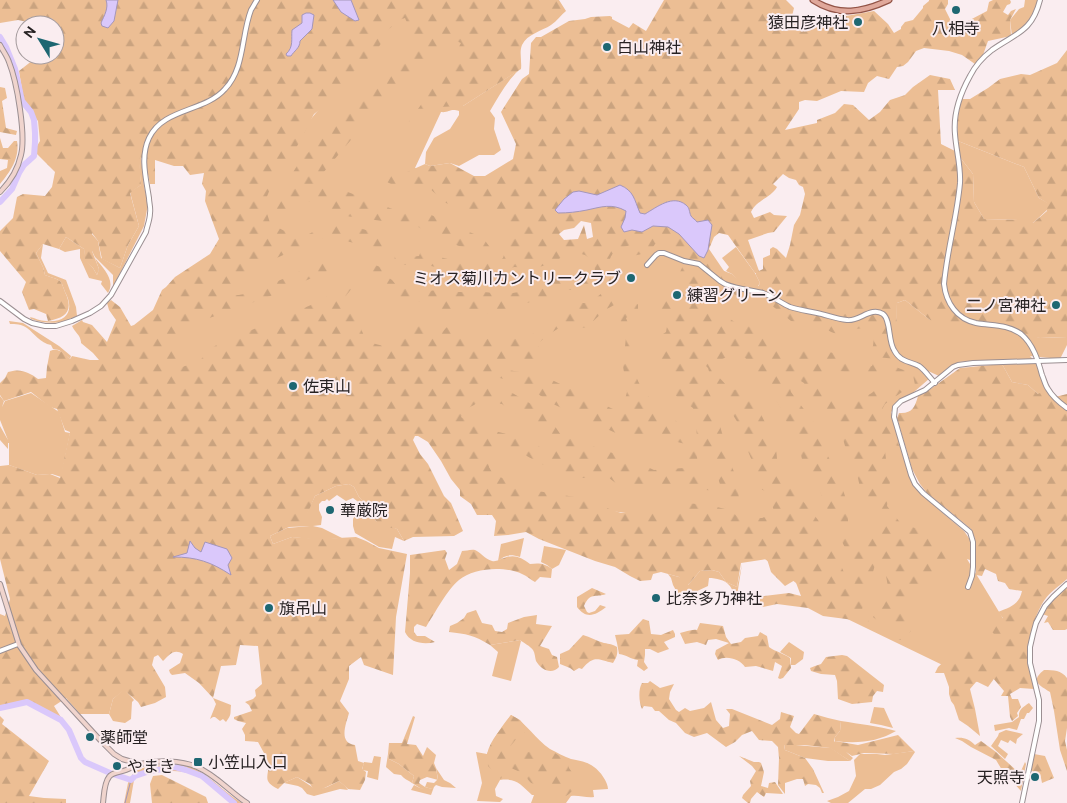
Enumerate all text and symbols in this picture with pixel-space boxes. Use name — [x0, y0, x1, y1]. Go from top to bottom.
marker: 八相寺 — [950, 4, 962, 16]
place label: 猿田彦神社 — [768, 13, 848, 31]
north arrow — [15, 15, 65, 65]
marker: 猿田彦神社 — [852, 16, 864, 28]
place label: 八相寺 — [932, 19, 980, 37]
text: N — [20, 23, 39, 41]
place label: 白山神社 — [617, 38, 681, 56]
marker: 白山神社 — [601, 41, 613, 53]
place label: ミオス菊川カントリークラブ — [413, 269, 621, 287]
marker: ミオス菊川カントリークラブ — [625, 272, 637, 284]
place label: 練習グリーン — [687, 286, 782, 304]
marker: 練習グリーン — [671, 289, 683, 301]
place label: 二ノ宮神社 — [966, 296, 1046, 314]
marker: 二ノ宮神社 — [1050, 299, 1062, 311]
place label: 佐束山 — [303, 377, 351, 395]
marker: 佐束山 — [287, 380, 299, 392]
place label: 華厳院 — [340, 501, 388, 519]
marker: 華厳院 — [324, 504, 336, 516]
place label: 比奈多乃神社 — [666, 589, 762, 607]
marker: 比奈多乃神社 — [650, 592, 662, 604]
place label: 旗吊山 — [279, 599, 327, 617]
marker: 旗吊山 — [263, 602, 275, 614]
place label: 薬師堂 — [100, 728, 148, 746]
marker: 薬師堂 — [84, 731, 96, 743]
place label: 小笠山入口 — [208, 753, 288, 771]
marker: 小笠山入口 — [192, 756, 204, 768]
place label: やまき — [127, 757, 175, 775]
marker: やまき — [111, 760, 123, 772]
place label: 天照寺 — [977, 768, 1025, 786]
marker: 天照寺 — [1029, 771, 1041, 783]

